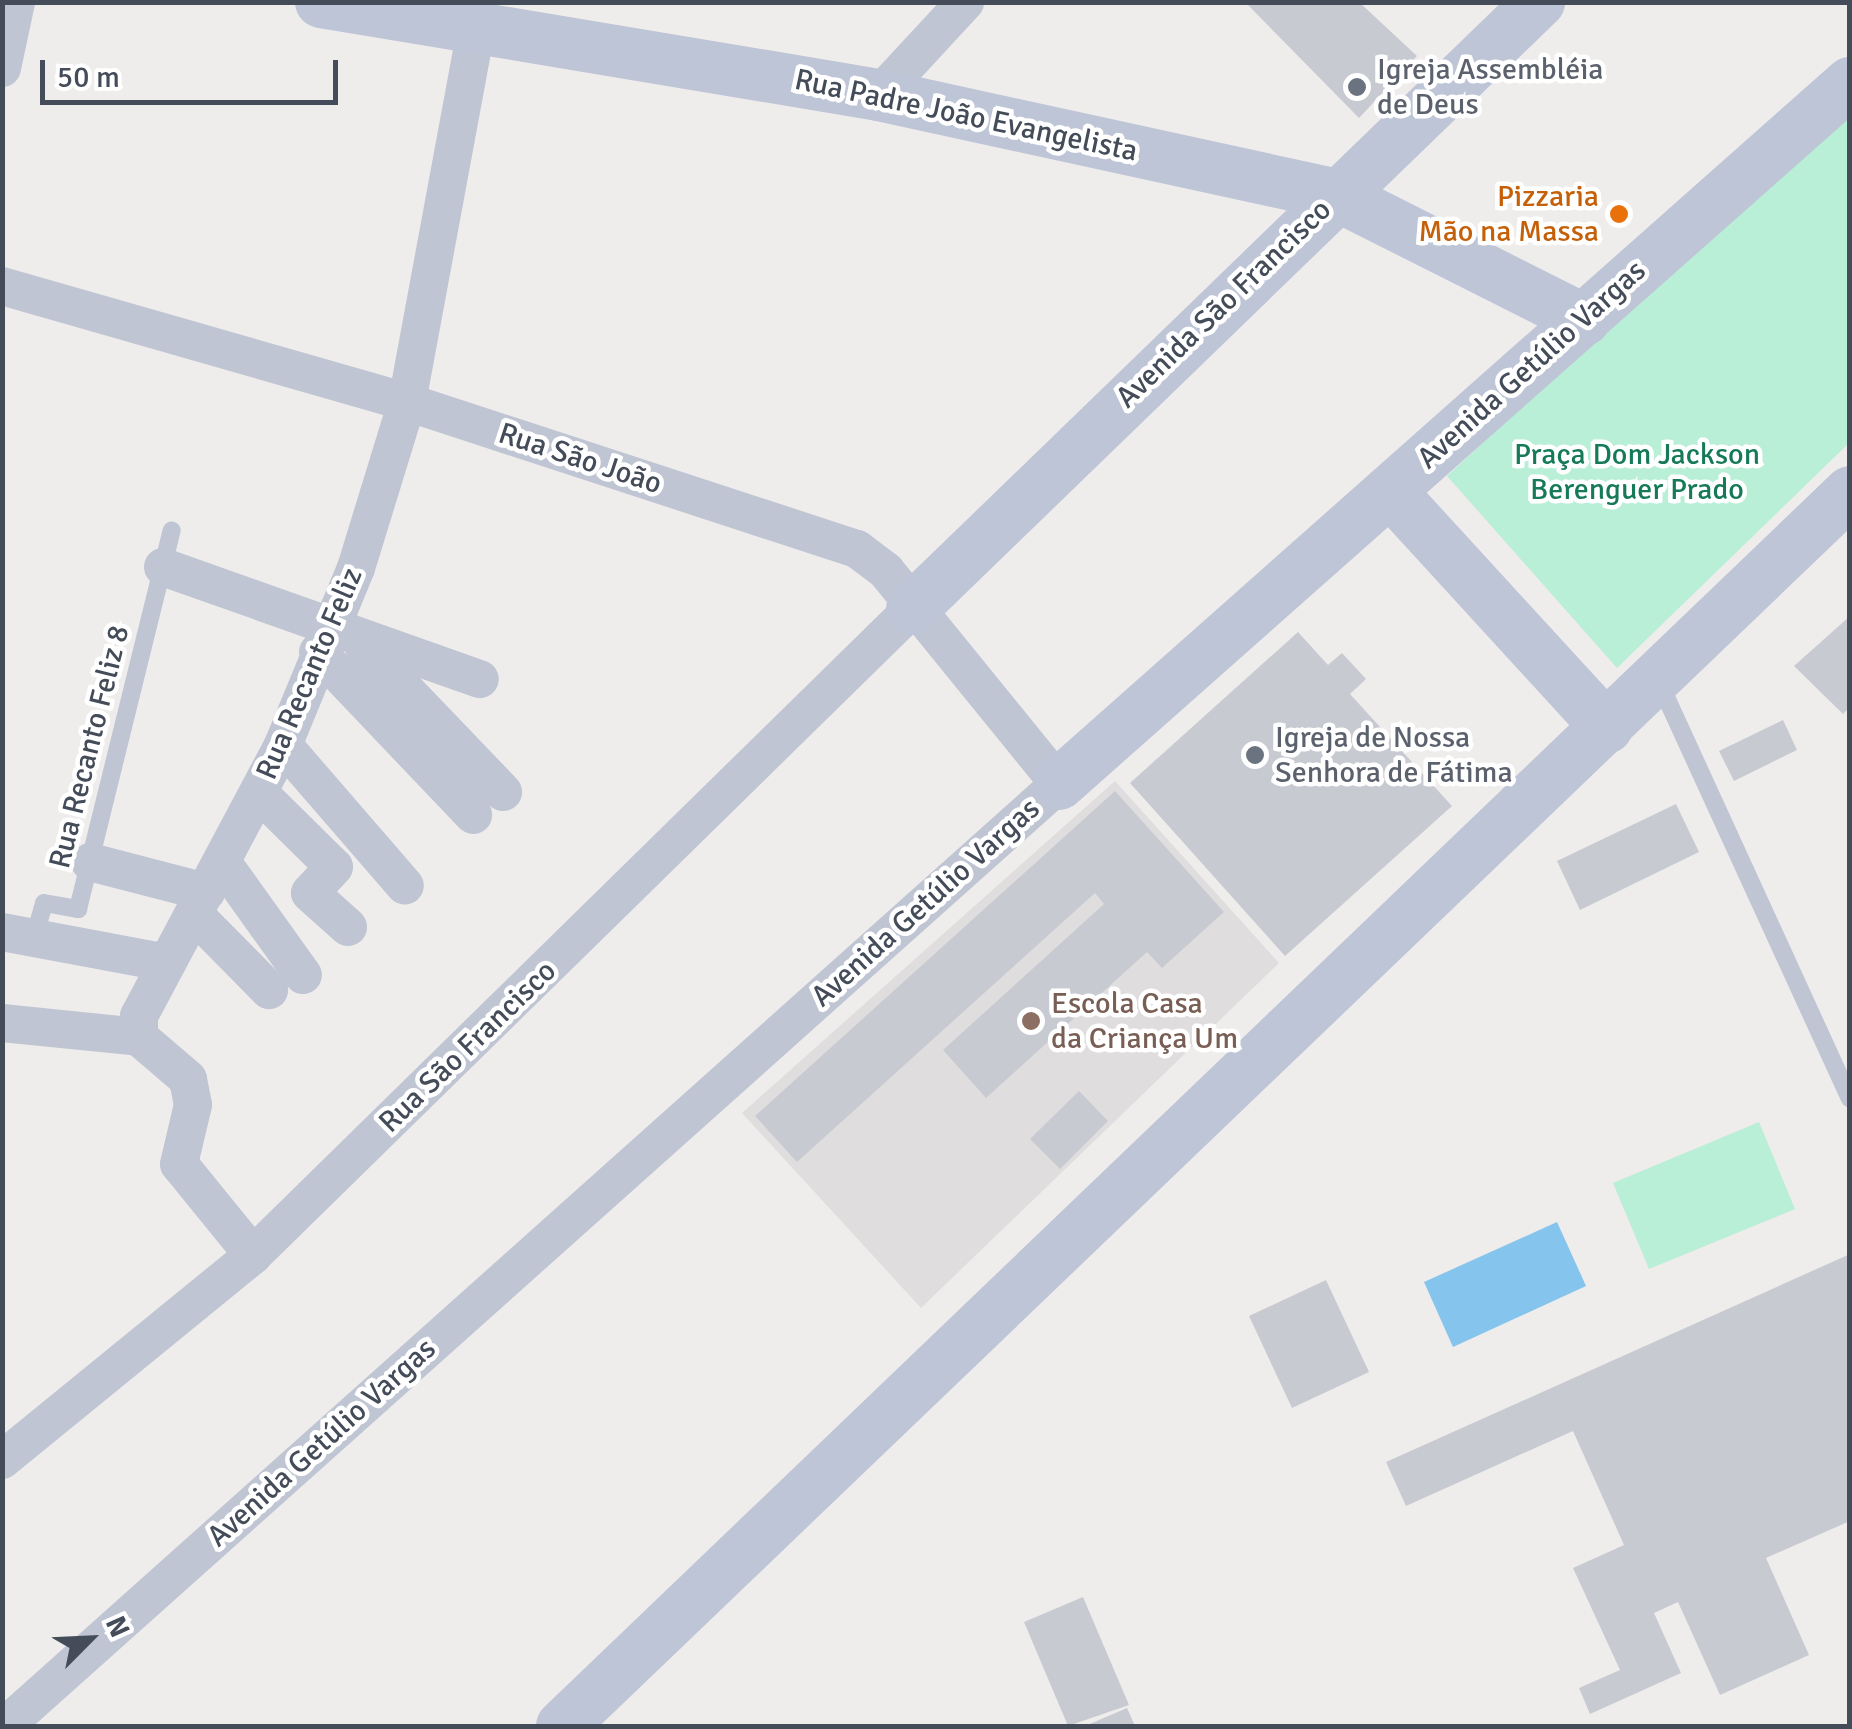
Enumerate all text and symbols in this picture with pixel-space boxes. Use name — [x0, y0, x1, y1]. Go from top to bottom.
scale bar — [45, 40, 342, 102]
place label: Igreja Assembléia de Deus — [1377, 52, 1603, 122]
text: 50 m — [57, 59, 120, 96]
street label: Rua Padre João Evangelista — [791, 62, 1141, 170]
marker: Igreja Assembléia de Deus — [1346, 76, 1368, 98]
place label: Pizzaria Mão na Massa — [1418, 179, 1599, 250]
street label: Avenida São Francisco — [1109, 192, 1339, 416]
marker: Pizzaria Mão na Massa — [1608, 203, 1630, 225]
street label: Avenida Getúlio Vargas — [1410, 253, 1654, 477]
street label: Rua São João — [494, 416, 666, 502]
park label: Praça Dom Jackson Berenguer Prado — [1514, 437, 1760, 508]
street label: Rua Recanto Feliz — [249, 563, 371, 785]
street label: Rua Recanto Feliz 8 — [42, 622, 138, 872]
place label: Igreja de Nossa Senhora de Fátima — [1275, 720, 1513, 790]
marker: Igreja de Nossa Senhora de Fátima — [1244, 744, 1266, 766]
street label: Avenida Getúlio Vargas — [804, 791, 1048, 1015]
street label: Rua São Francisco — [372, 953, 564, 1141]
place label: Escola Casa da Criança Um — [1051, 986, 1238, 1056]
marker: Escola Casa da Criança Um — [1020, 1010, 1042, 1032]
street label: Avenida Getúlio Vargas — [200, 1331, 444, 1555]
north arrow — [40, 1589, 140, 1689]
text: N — [98, 1611, 137, 1643]

